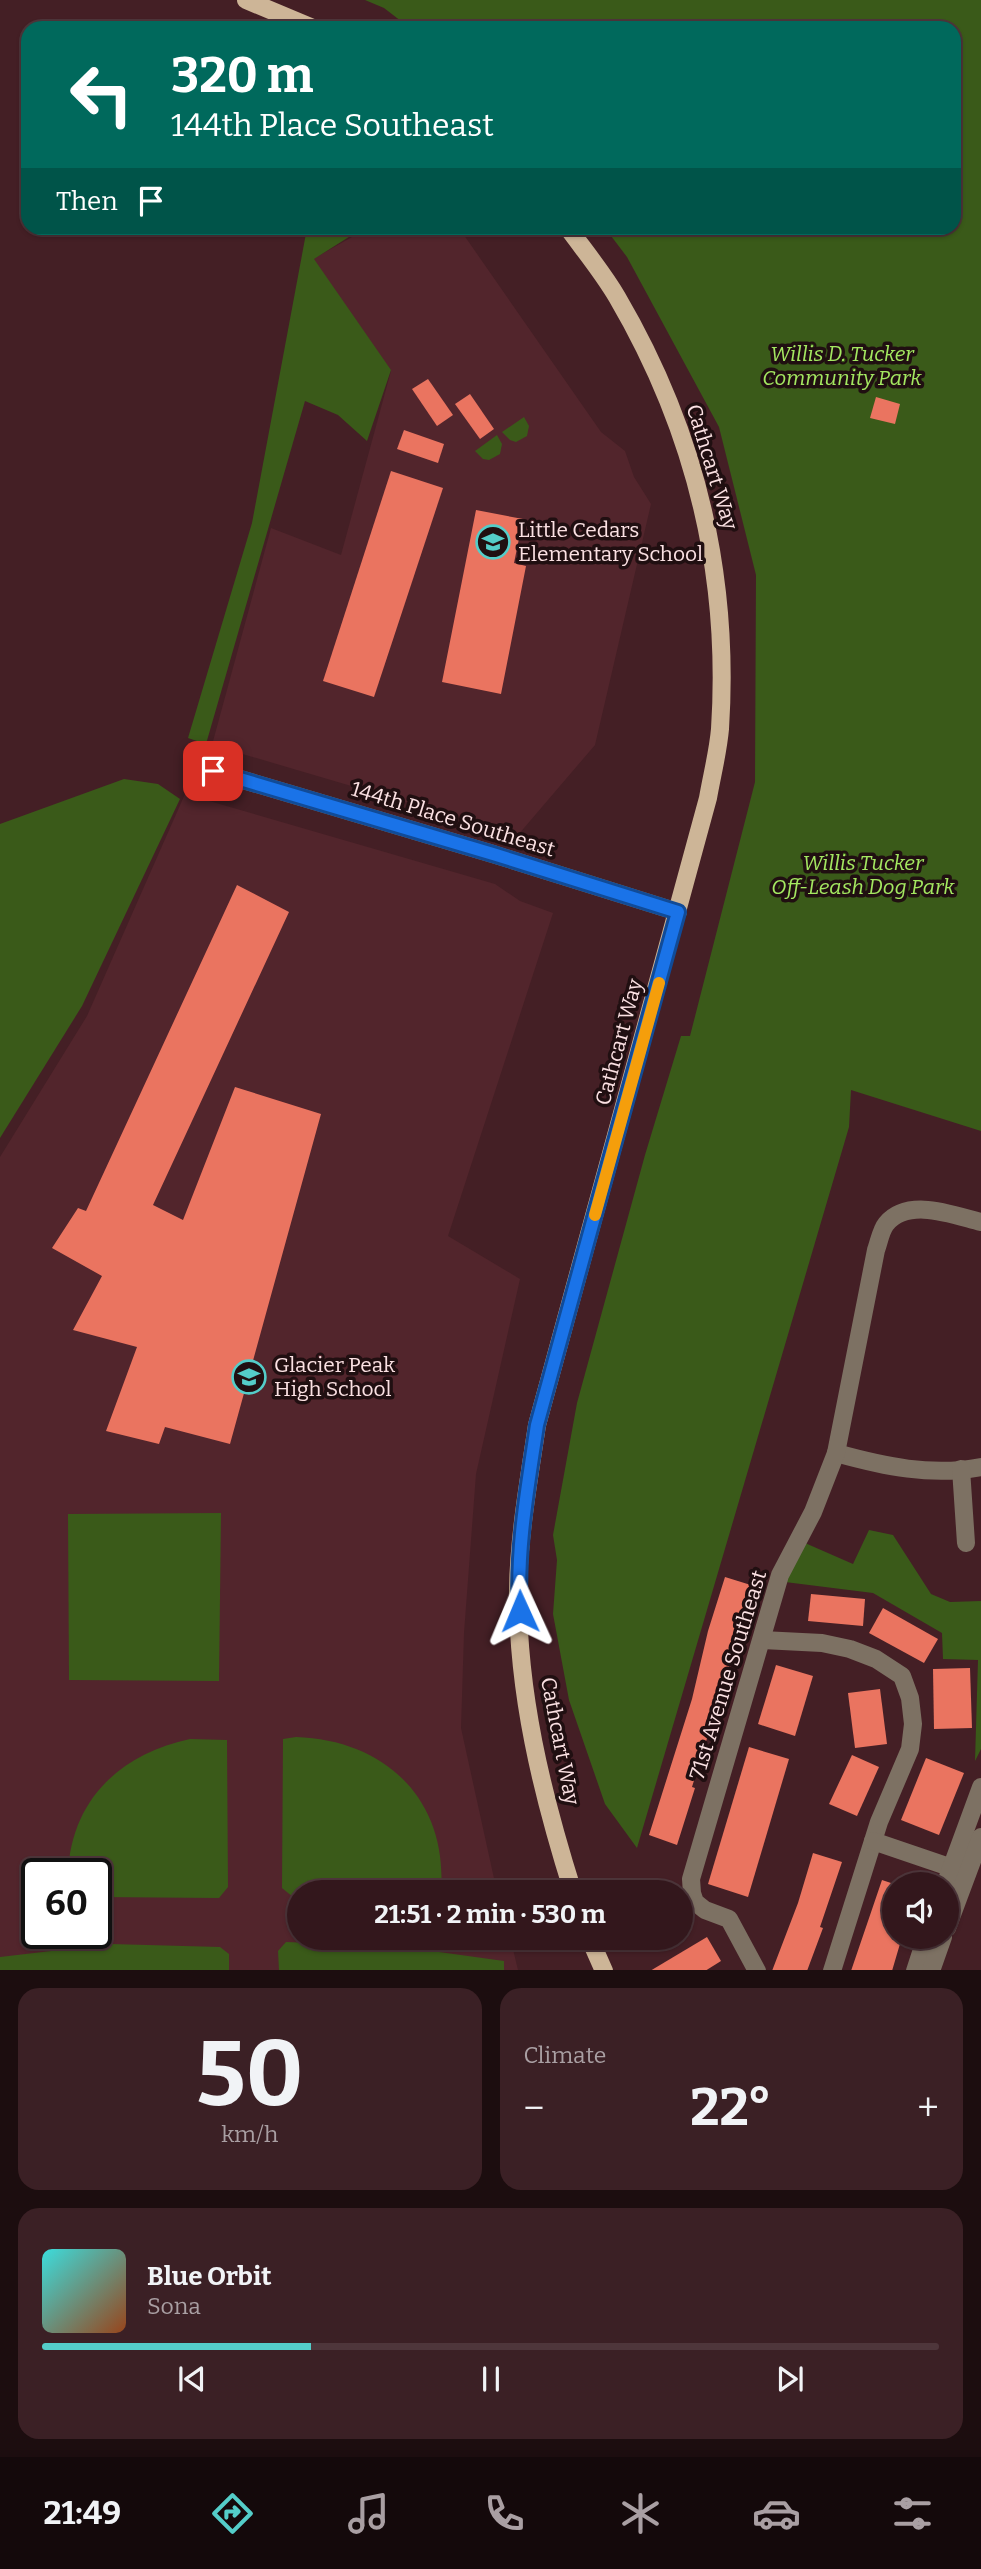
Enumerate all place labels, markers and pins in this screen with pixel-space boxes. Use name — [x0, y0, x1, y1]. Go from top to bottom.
place label: Little Cedars Elementary School — [518, 517, 703, 567]
school or university icon: Little Cedars Elementary School — [474, 523, 512, 561]
pin — [183, 741, 243, 801]
place label: Glacier Peak High School — [274, 1352, 395, 1402]
school or university icon: Glacier Peak High School — [230, 1358, 268, 1396]

